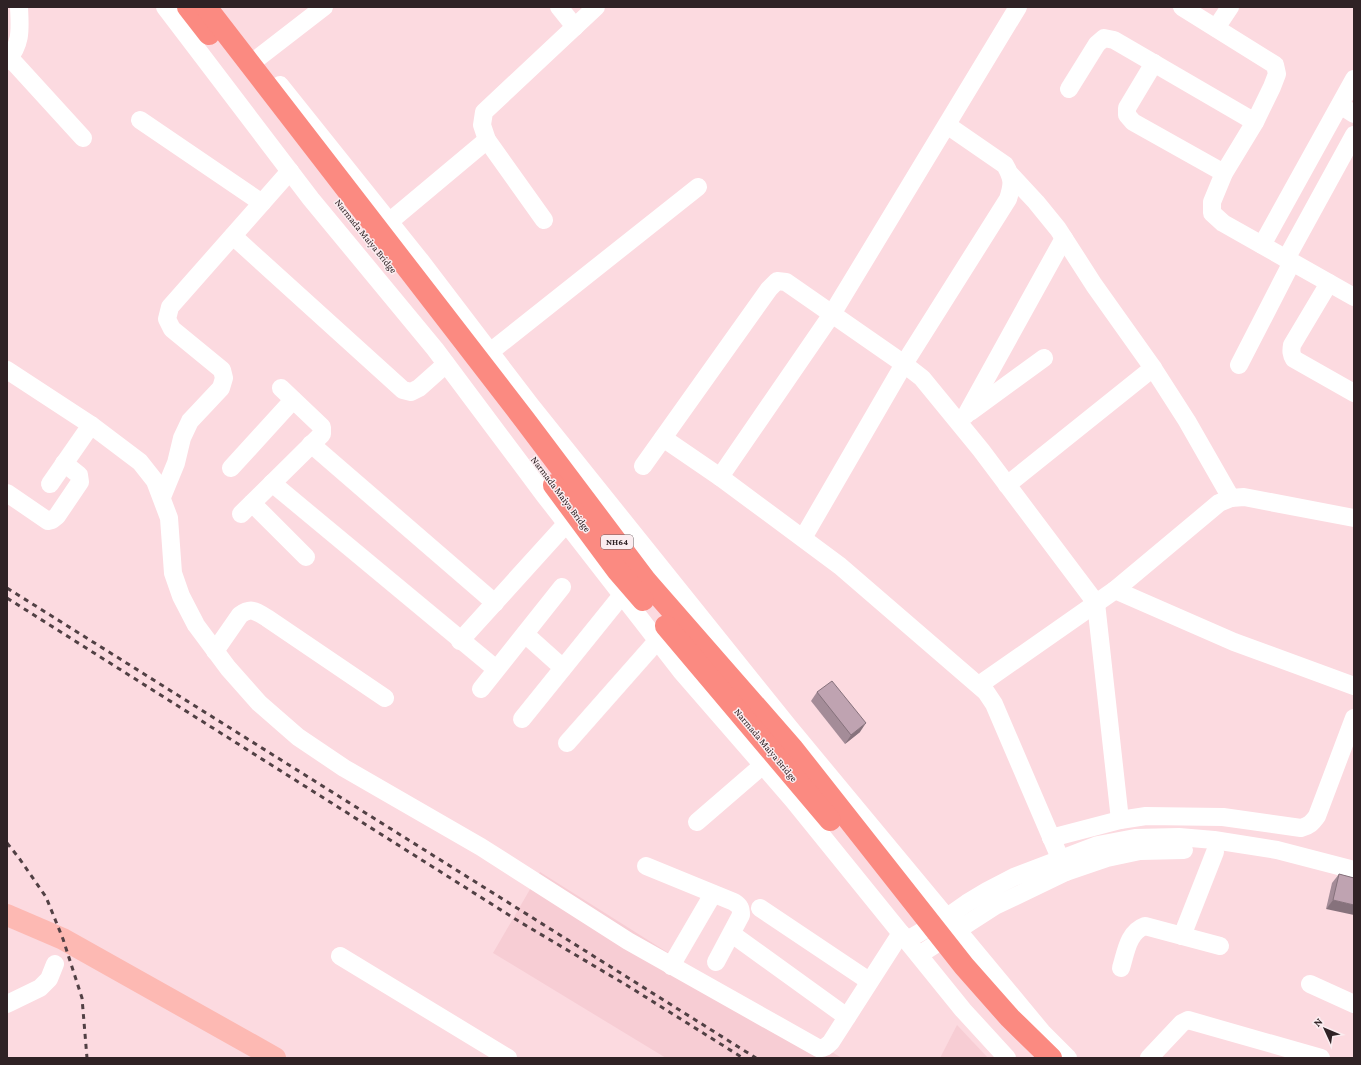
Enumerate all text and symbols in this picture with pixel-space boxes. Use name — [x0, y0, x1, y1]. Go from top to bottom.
street label: Narmada Maiya Bridge — [333, 197, 400, 276]
street label: Narmada Maiya Bridge — [529, 454, 593, 534]
road number: NH64 — [601, 535, 633, 549]
street label: Narmada Maiya Bridge — [732, 706, 800, 784]
north arrow — [1305, 1009, 1345, 1049]
text: N — [1311, 1015, 1325, 1029]

